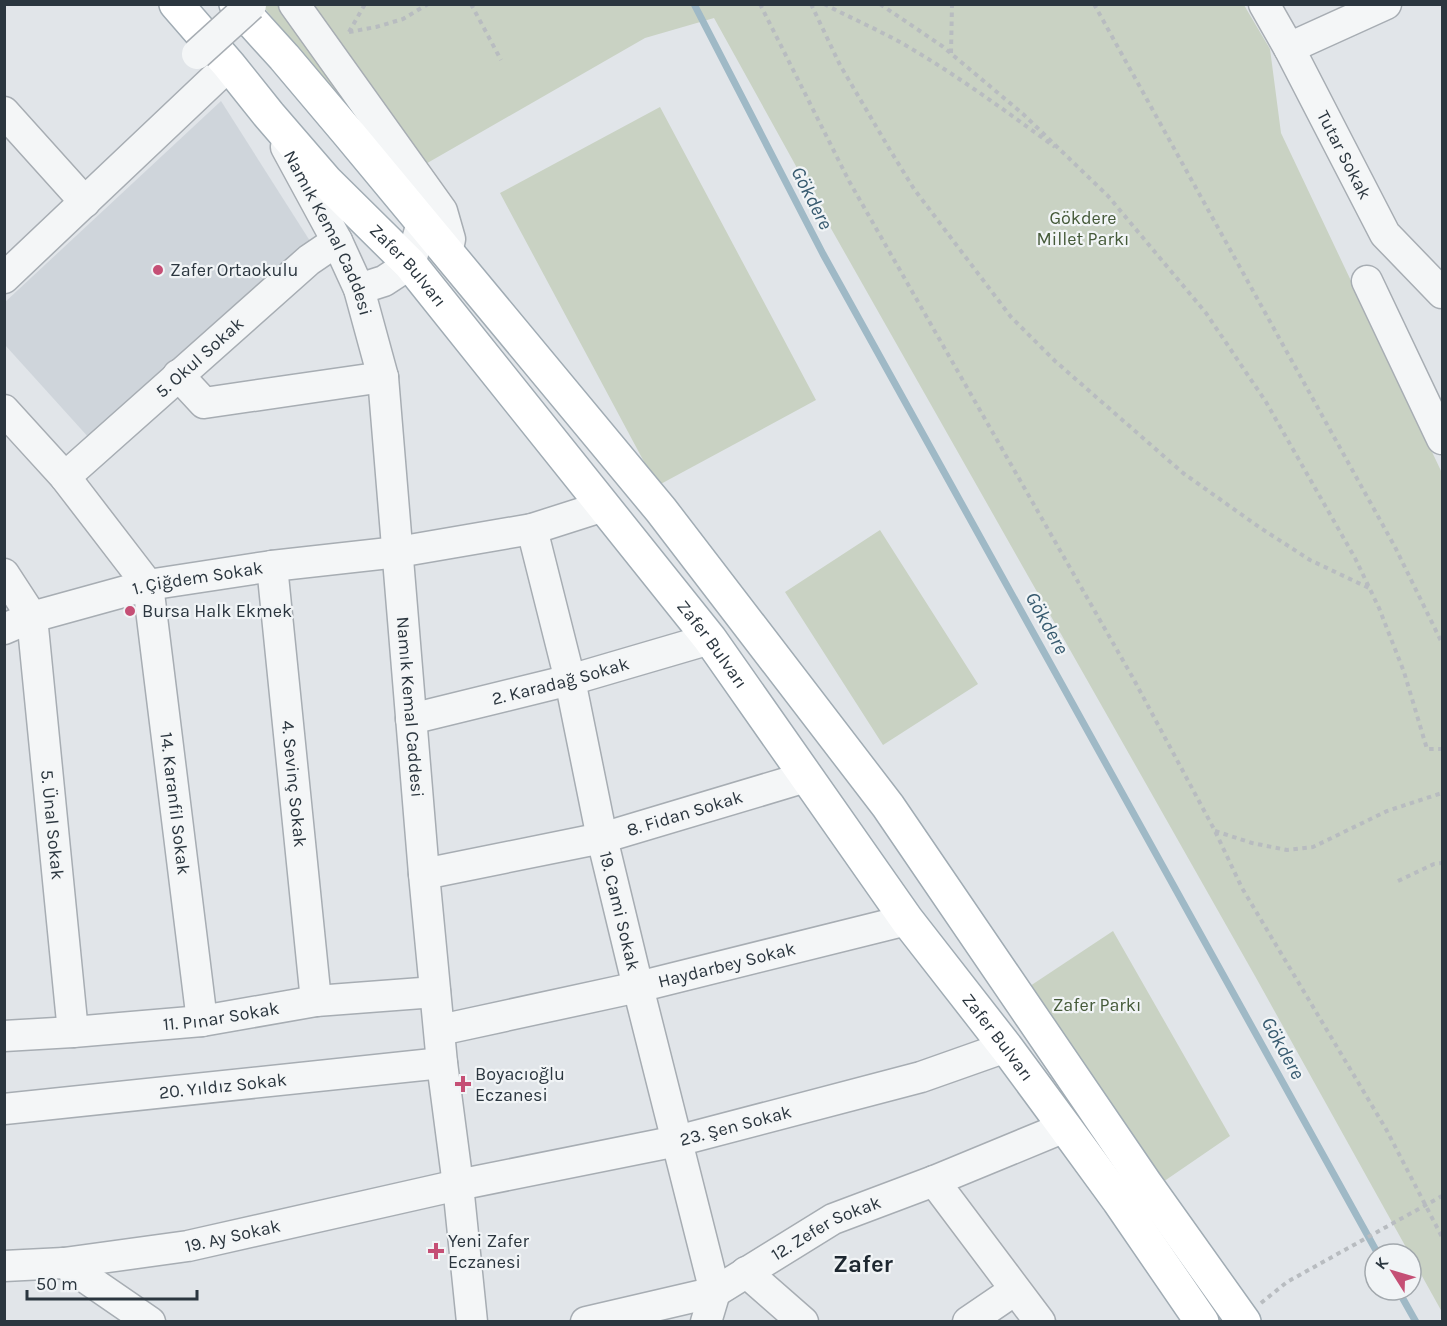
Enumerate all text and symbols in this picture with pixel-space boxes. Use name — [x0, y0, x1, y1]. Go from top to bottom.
street label: Tutar Sokak — [1312, 107, 1376, 203]
street label: Namık Kemal Caddesi — [279, 146, 377, 318]
water label: Gökdere — [786, 163, 838, 233]
park label: Gökdere Millet Parkı — [1037, 207, 1129, 250]
street label: Zafer Bulvarı — [365, 219, 451, 312]
place label: Zafer Ortaokulu — [170, 259, 298, 281]
marker: Zafer Ortaokulu — [151, 263, 165, 277]
street label: 5. Okul Sokak — [151, 312, 248, 402]
street label: 1. Çiğdem Sokak — [130, 557, 265, 600]
water label: Gökdere — [1021, 588, 1073, 658]
street label: Zafer Bulvarı — [672, 596, 752, 693]
place label: Bursa Halk Ekmek — [142, 600, 292, 622]
marker: Bursa Halk Ekmek — [123, 604, 137, 618]
street label: Namık Kemal Caddesi — [392, 616, 429, 798]
street label: 2. Karadağ Sokak — [489, 652, 632, 710]
street label: 4. Sevinç Sokak — [277, 719, 311, 848]
street label: 14. Karanfil Sokak — [155, 731, 195, 876]
street label: 5. Ünal Sokak — [36, 769, 69, 881]
street label: 8. Fidan Sokak — [624, 786, 745, 841]
street label: 19. Cami Sokak — [595, 849, 645, 973]
street label: Haydarbey Sokak — [656, 937, 798, 993]
street label: Zafer Bulvarı — [957, 989, 1038, 1086]
park label: Zafer Parkı — [1053, 994, 1141, 1016]
street label: 11. Pınar Sokak — [162, 997, 281, 1035]
water label: Gökdere — [1257, 1013, 1309, 1083]
place label: Boyacıoğlu Eczanesi — [475, 1063, 565, 1106]
street label: 20. Yıldız Sokak — [158, 1068, 288, 1104]
marker: Boyacıoğlu Eczanesi — [456, 1077, 470, 1091]
street label: 23. Şen Sokak — [677, 1100, 794, 1151]
street label: 12. Zefer Sokak — [767, 1191, 884, 1266]
street label: 19. Ay Sokak — [183, 1214, 283, 1257]
place label: Yeni Zafer Eczanesi — [448, 1230, 529, 1273]
north arrow — [1363, 1242, 1423, 1302]
marker: Yeni Zafer Eczanesi — [429, 1244, 443, 1258]
district label: Zafer — [833, 1250, 894, 1278]
text: K — [1371, 1253, 1392, 1273]
scale bar — [27, 1263, 196, 1301]
text: 50 m — [36, 1273, 78, 1295]

